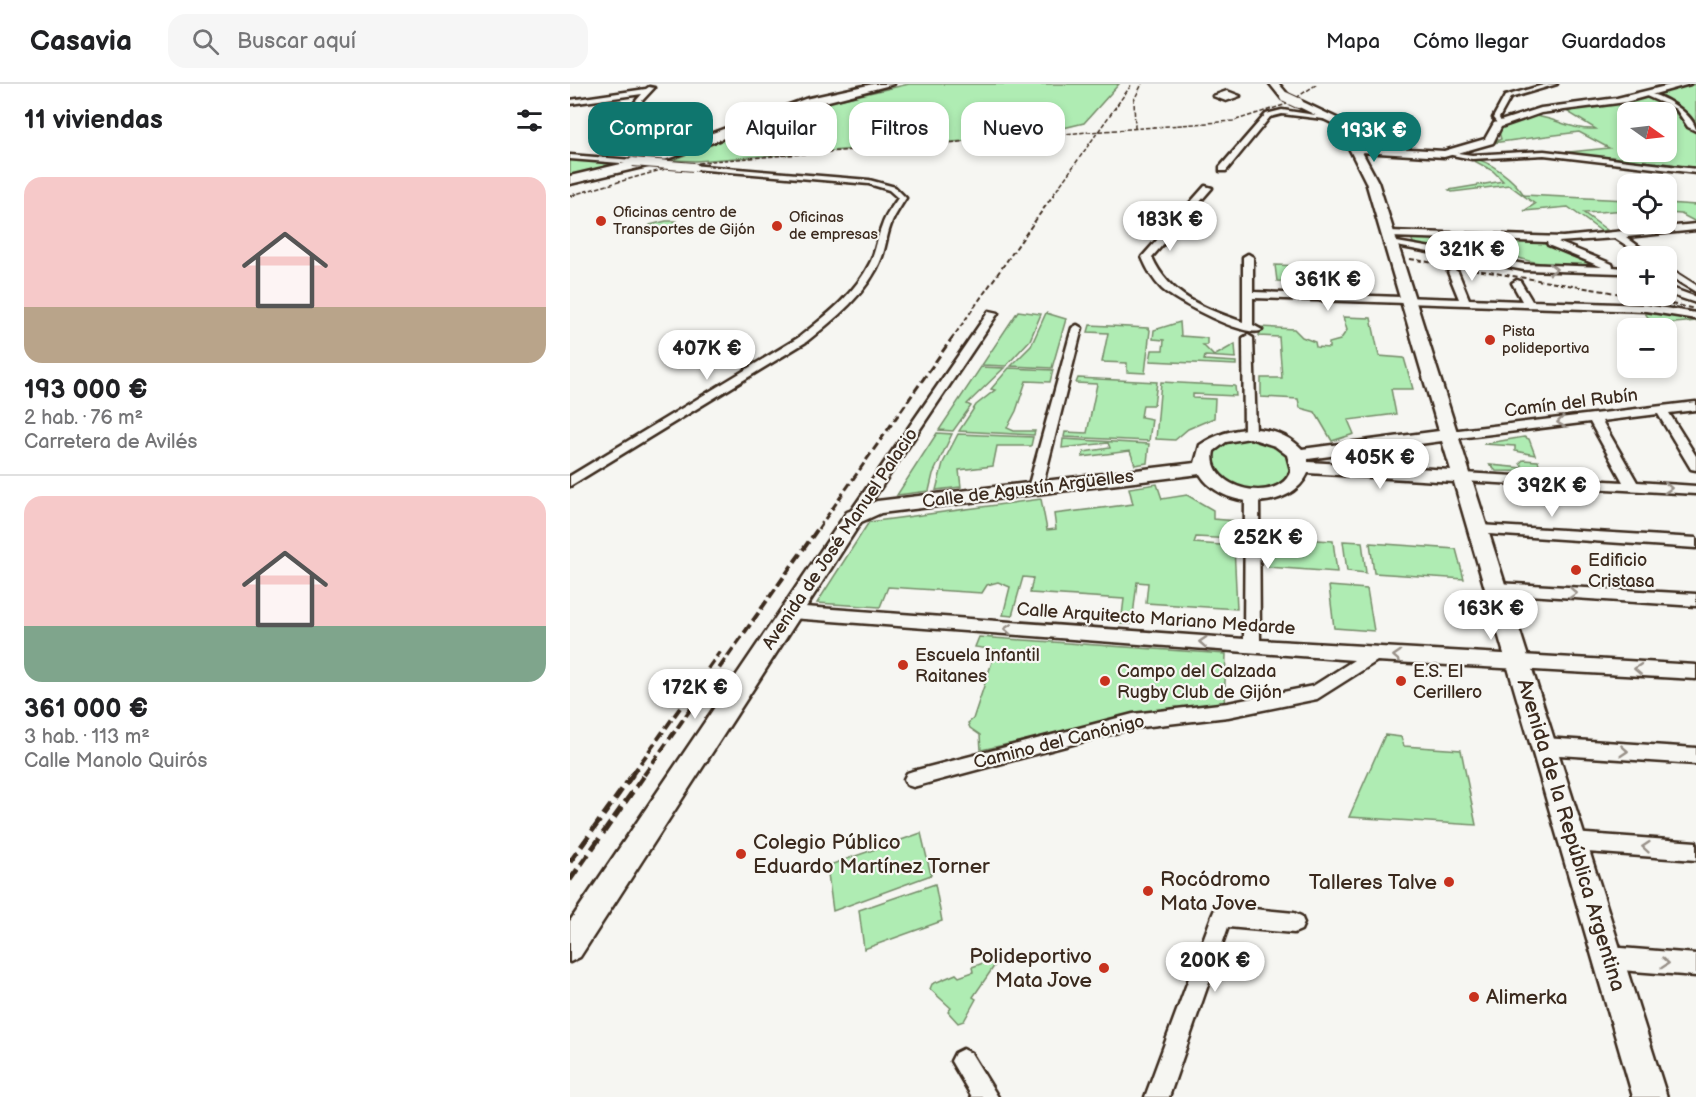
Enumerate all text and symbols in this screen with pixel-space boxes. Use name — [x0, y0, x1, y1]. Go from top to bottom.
search box — [168, 14, 588, 68]
text: Casavia — [30, 25, 132, 58]
icon: search — [189, 25, 222, 58]
text: Buscar aquí — [237, 28, 356, 55]
text: Mapa — [1326, 29, 1380, 54]
text: Cómo llegar — [1413, 29, 1528, 54]
text: Guardados — [1561, 29, 1666, 54]
chip: Comprar — [588, 102, 713, 156]
chip: Alquilar — [725, 102, 837, 156]
chip: Filtros — [849, 102, 949, 156]
chip: Nuevo — [961, 102, 1065, 156]
north arrow — [1617, 102, 1677, 162]
map controls — [1617, 102, 1677, 378]
icon: filters — [513, 104, 546, 137]
text: 11 viviendas — [24, 105, 163, 136]
pin: 193K € — [1325, 112, 1423, 163]
text: 193K € — [1341, 119, 1407, 143]
button: locate — [1617, 174, 1677, 234]
pin: 183K € — [1121, 201, 1219, 252]
place label: Oficinas centro de Transportes de Gijón — [613, 203, 755, 239]
place label: Oficinas de empresas — [789, 208, 878, 244]
text: 183K € — [1137, 208, 1203, 232]
marker: Oficinas centro de Transportes de Gijón — [594, 214, 608, 228]
icon: home — [231, 216, 339, 324]
marker: Oficinas de empresas — [770, 219, 784, 233]
pin: 321K € — [1423, 231, 1521, 282]
text: 321K € — [1439, 238, 1505, 262]
button: + — [1617, 246, 1677, 306]
pin: 361K € — [1279, 261, 1377, 312]
one-way arrow — [1548, 262, 1557, 275]
text: 361K € — [1295, 268, 1361, 292]
button: − — [1617, 318, 1677, 378]
place label: Pista polideportiva — [1502, 322, 1589, 358]
pin: 407K € — [658, 330, 756, 381]
marker: Pista polideportiva — [1483, 333, 1497, 347]
text: 407K € — [672, 337, 742, 361]
text: 193 000 € — [24, 375, 148, 406]
street label: Camín del Rubín — [1503, 384, 1639, 422]
text: 2 hab. · 76 m² — [24, 406, 143, 430]
one-way arrow — [1556, 416, 1565, 428]
street label: Avenida de José Manuel Palacio — [758, 424, 922, 654]
text: Carretera de Avilés — [24, 430, 197, 454]
pin: 405K € — [1331, 439, 1429, 490]
text: 405K € — [1345, 446, 1415, 470]
street label: Calle de Agustín Argüelles — [921, 466, 1135, 512]
pin: 392K € — [1503, 467, 1601, 518]
text: 392K € — [1517, 474, 1587, 498]
one-way arrow — [1663, 481, 1672, 494]
pin: 252K € — [1219, 519, 1317, 570]
text: 252K € — [1233, 526, 1303, 550]
icon: home — [231, 535, 339, 643]
place label: Edificio Cristasa — [1588, 550, 1655, 592]
marker: Edificio Cristasa — [1569, 563, 1583, 577]
one-way arrow — [1568, 586, 1577, 599]
pin: 163K € — [1442, 590, 1540, 641]
text: 163K € — [1458, 597, 1524, 621]
street label: Calle Arquitecto Mariano Medarde — [1016, 599, 1296, 639]
one-way arrow — [1004, 622, 1013, 635]
one-way arrow — [1198, 636, 1207, 649]
place label: Escuela Infantil Raitanes — [915, 645, 1040, 687]
one-way arrow — [1393, 650, 1402, 663]
marker: Escuela Infantil Raitanes — [896, 658, 910, 672]
place label: Campo del Calzada Rugby Club de Gijón — [1117, 661, 1282, 703]
place label: E.S. El Cerillero — [1413, 661, 1482, 703]
one-way arrow — [1633, 663, 1642, 676]
pin: 172K € — [646, 669, 744, 720]
marker: Campo del Calzada Rugby Club de Gijón — [1098, 674, 1112, 688]
marker: E.S. El Cerillero — [1394, 674, 1408, 688]
text: 172K € — [662, 676, 728, 700]
street label: Avenida de la República Argentina — [1511, 676, 1631, 994]
text: 361 000 € — [24, 694, 148, 725]
street label: Camino del Canónigo — [971, 711, 1147, 773]
text: 3 hab. · 113 m² — [24, 725, 150, 749]
one-way arrow — [1620, 745, 1629, 758]
text: Calle Manolo Quirós — [24, 749, 207, 773]
place label: Colegio Público Eduardo Martínez Torner — [753, 830, 990, 879]
one-way arrow — [1642, 841, 1651, 854]
marker: Colegio Público Eduardo Martínez Torner — [734, 847, 748, 861]
place label: Rocódromo Mata Jove — [1160, 867, 1270, 916]
place label: Talleres Talve — [1309, 870, 1437, 895]
marker: Talleres Talve — [1442, 875, 1456, 889]
marker: Rocódromo Mata Jove — [1141, 884, 1155, 898]
pin: 200K € — [1166, 942, 1264, 993]
place label: Polideportivo Mata Jove — [969, 944, 1092, 993]
text: 200K € — [1180, 949, 1250, 973]
one-way arrow — [1661, 956, 1670, 969]
marker: Polideportivo Mata Jove — [1097, 961, 1111, 975]
place label: Alimerka — [1486, 985, 1568, 1010]
marker: Alimerka — [1467, 990, 1481, 1004]

